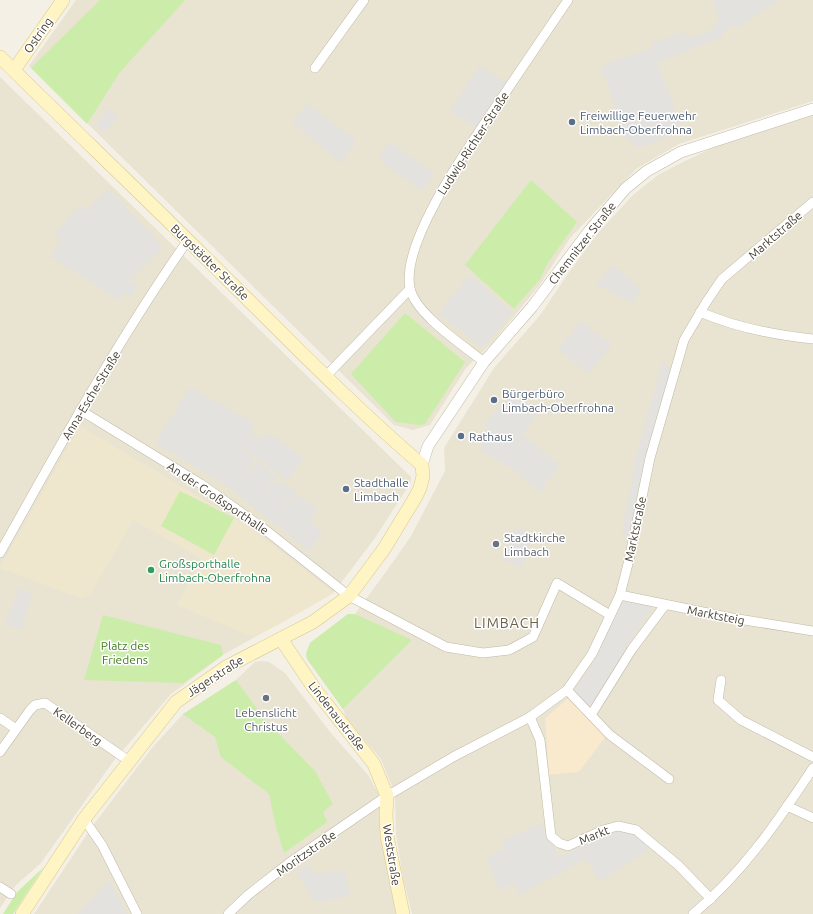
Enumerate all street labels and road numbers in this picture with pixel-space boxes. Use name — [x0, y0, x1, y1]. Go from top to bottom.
street label: Ostring — [21, 15, 55, 55]
street label: Ludwig-Richter-Straße — [435, 89, 511, 197]
street label: Chemnitzer Straße — [546, 199, 618, 287]
street label: Marktstraße — [746, 208, 804, 262]
street label: Burgstädter Straße — [168, 221, 252, 303]
street label: Anna-Esche-Straße — [59, 348, 123, 442]
street label: An der Großsporthalle — [165, 459, 271, 537]
street label: Marktstraße — [622, 495, 648, 563]
street label: Marktsteig — [686, 603, 746, 627]
street label: Jägerstraße — [184, 653, 246, 699]
street label: Lindenaustraße — [306, 679, 368, 753]
street label: Kellerberg — [51, 705, 105, 747]
street label: Weststraße — [381, 823, 403, 887]
street label: Markt — [577, 823, 611, 847]
street label: Moritzstraße — [274, 828, 338, 878]

